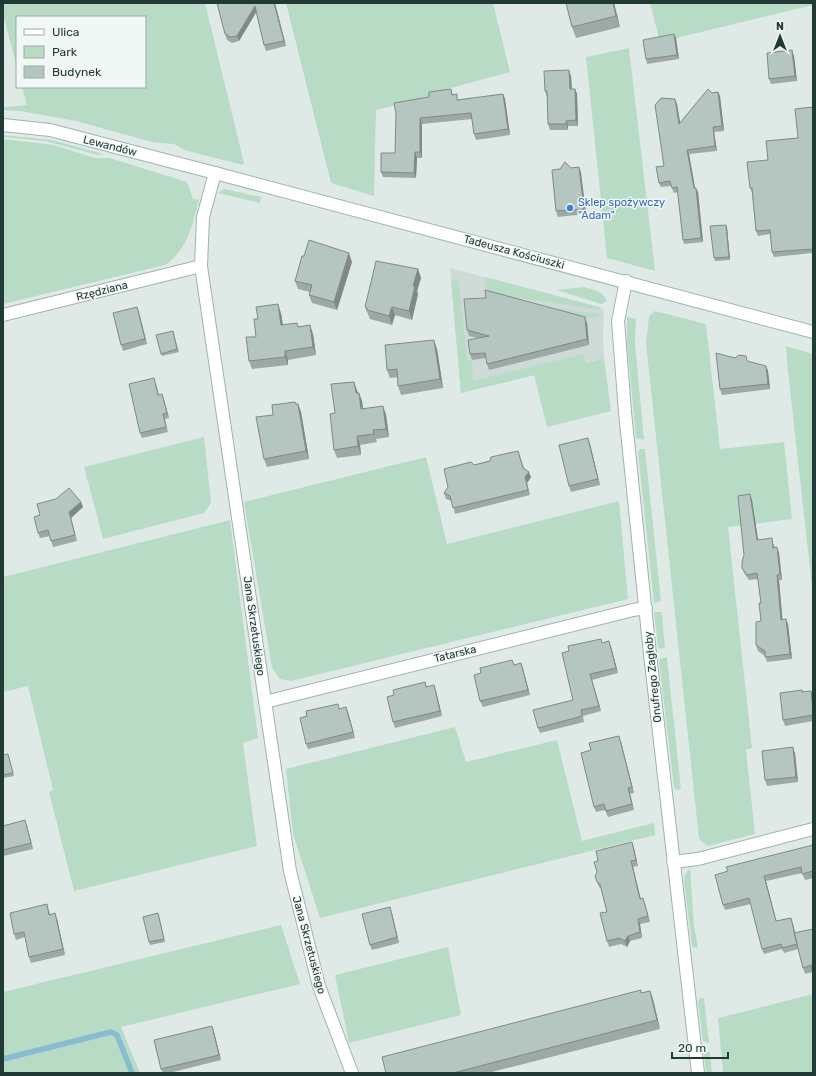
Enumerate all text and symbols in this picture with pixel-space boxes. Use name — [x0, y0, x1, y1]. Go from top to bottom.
legend — [16, 16, 146, 88]
north arrow — [760, 16, 800, 56]
text: N — [776, 20, 784, 33]
text: Ulica — [52, 25, 79, 39]
text: Park — [52, 45, 78, 59]
text: Budynek — [52, 65, 102, 79]
street label: Lewandów — [82, 133, 138, 159]
place label: Sklep spożywczy "Adam" — [578, 196, 665, 222]
marker: Sklep spożywczy "Adam" — [565, 203, 575, 213]
street label: Tadeusza Kościuszki — [462, 232, 566, 272]
street label: Rzędziana — [75, 278, 129, 304]
street label: Jana Skrzetuskiego — [241, 575, 267, 677]
street label: Onufrego Zagłoby — [642, 631, 664, 723]
street label: Tatarska — [432, 642, 478, 666]
street label: Jana Skrzetuskiego — [290, 895, 328, 995]
scale bar — [672, 1034, 728, 1060]
text: 20 m — [678, 1041, 706, 1055]

